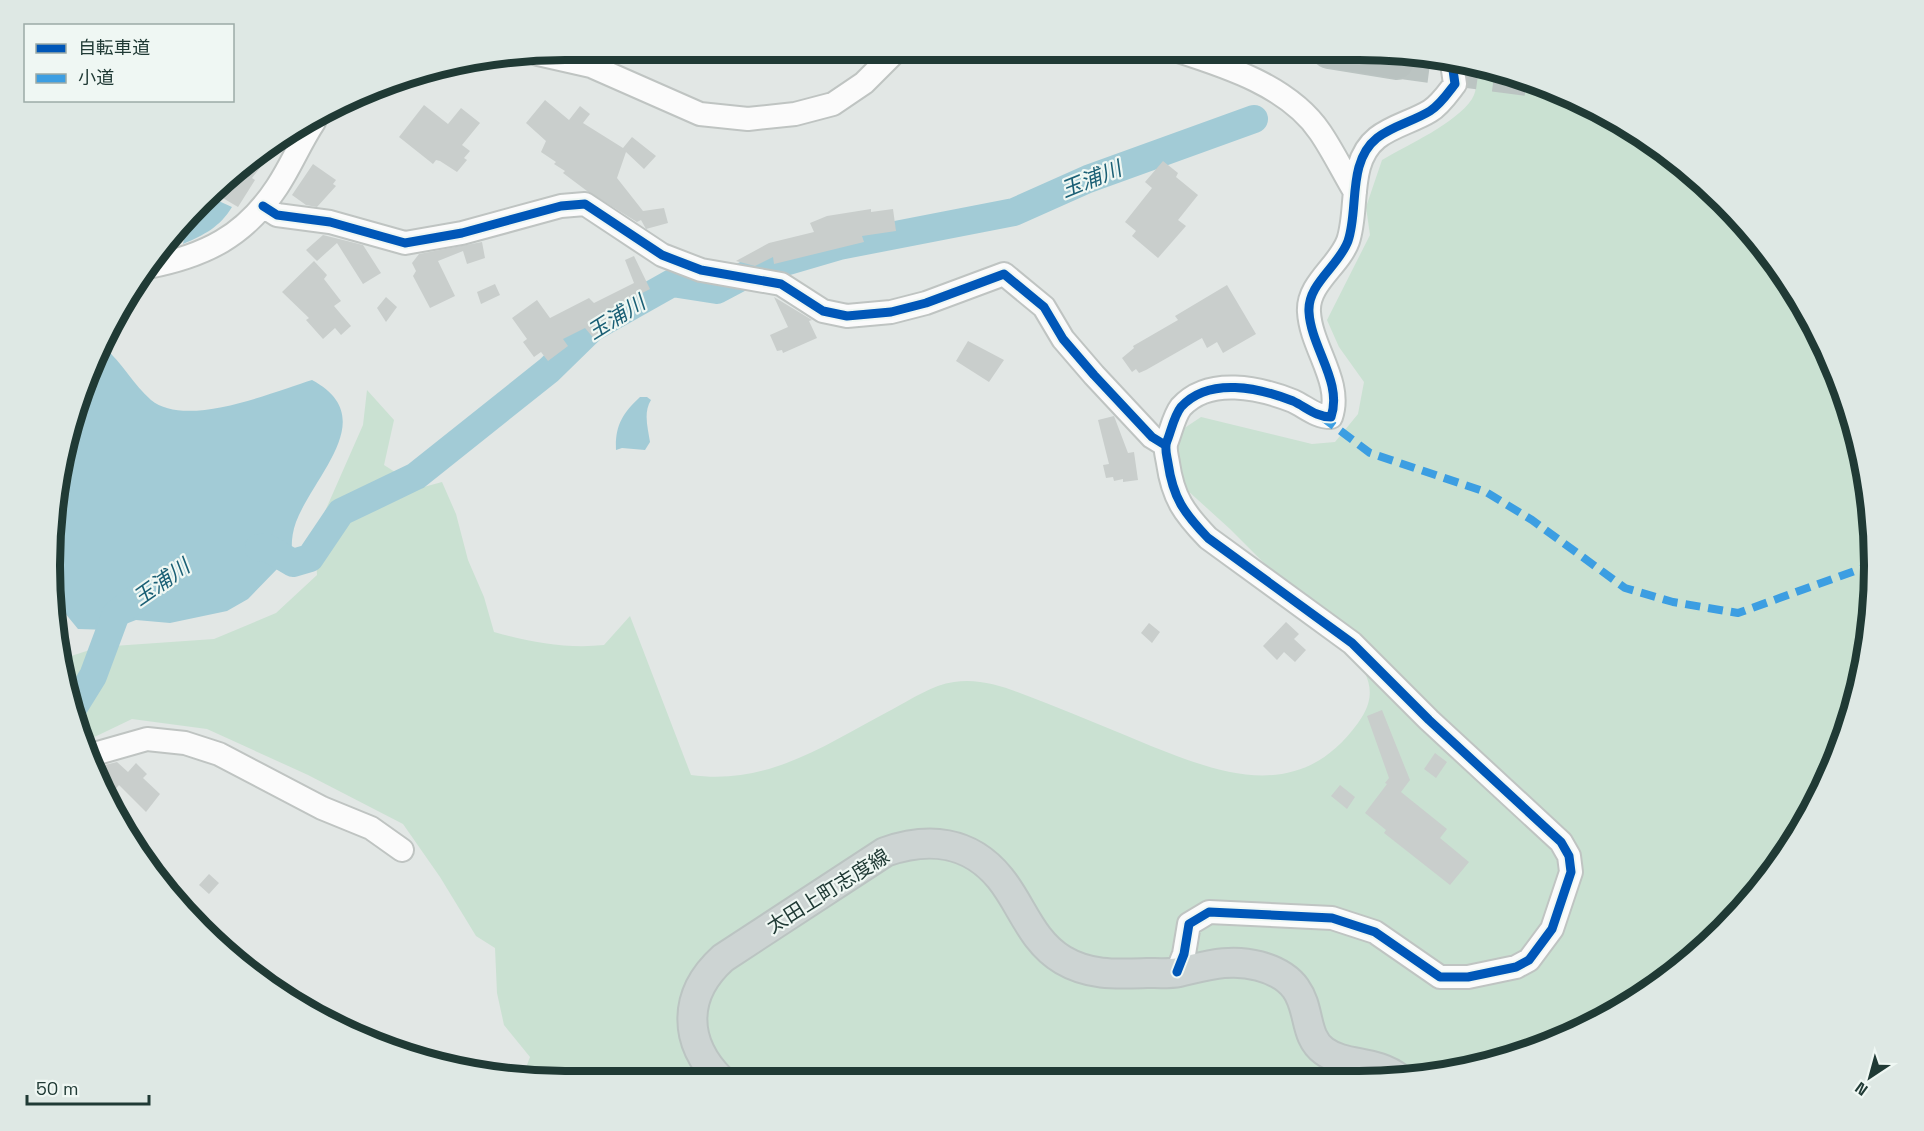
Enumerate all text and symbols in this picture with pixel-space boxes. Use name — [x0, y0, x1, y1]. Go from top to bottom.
legend — [24, 24, 234, 102]
text: 自転車道 — [78, 36, 150, 59]
text: 小道 — [78, 66, 114, 89]
water label: 玉浦川 — [1057, 154, 1127, 203]
water label: 玉浦川 — [582, 288, 652, 345]
water label: 玉浦川 — [127, 552, 196, 611]
street label: 太田上町志度線 — [762, 843, 894, 939]
north arrow — [1840, 1047, 1900, 1107]
scale bar — [27, 1068, 148, 1106]
text: 50 m — [36, 1077, 78, 1100]
text: N — [1851, 1077, 1872, 1100]

